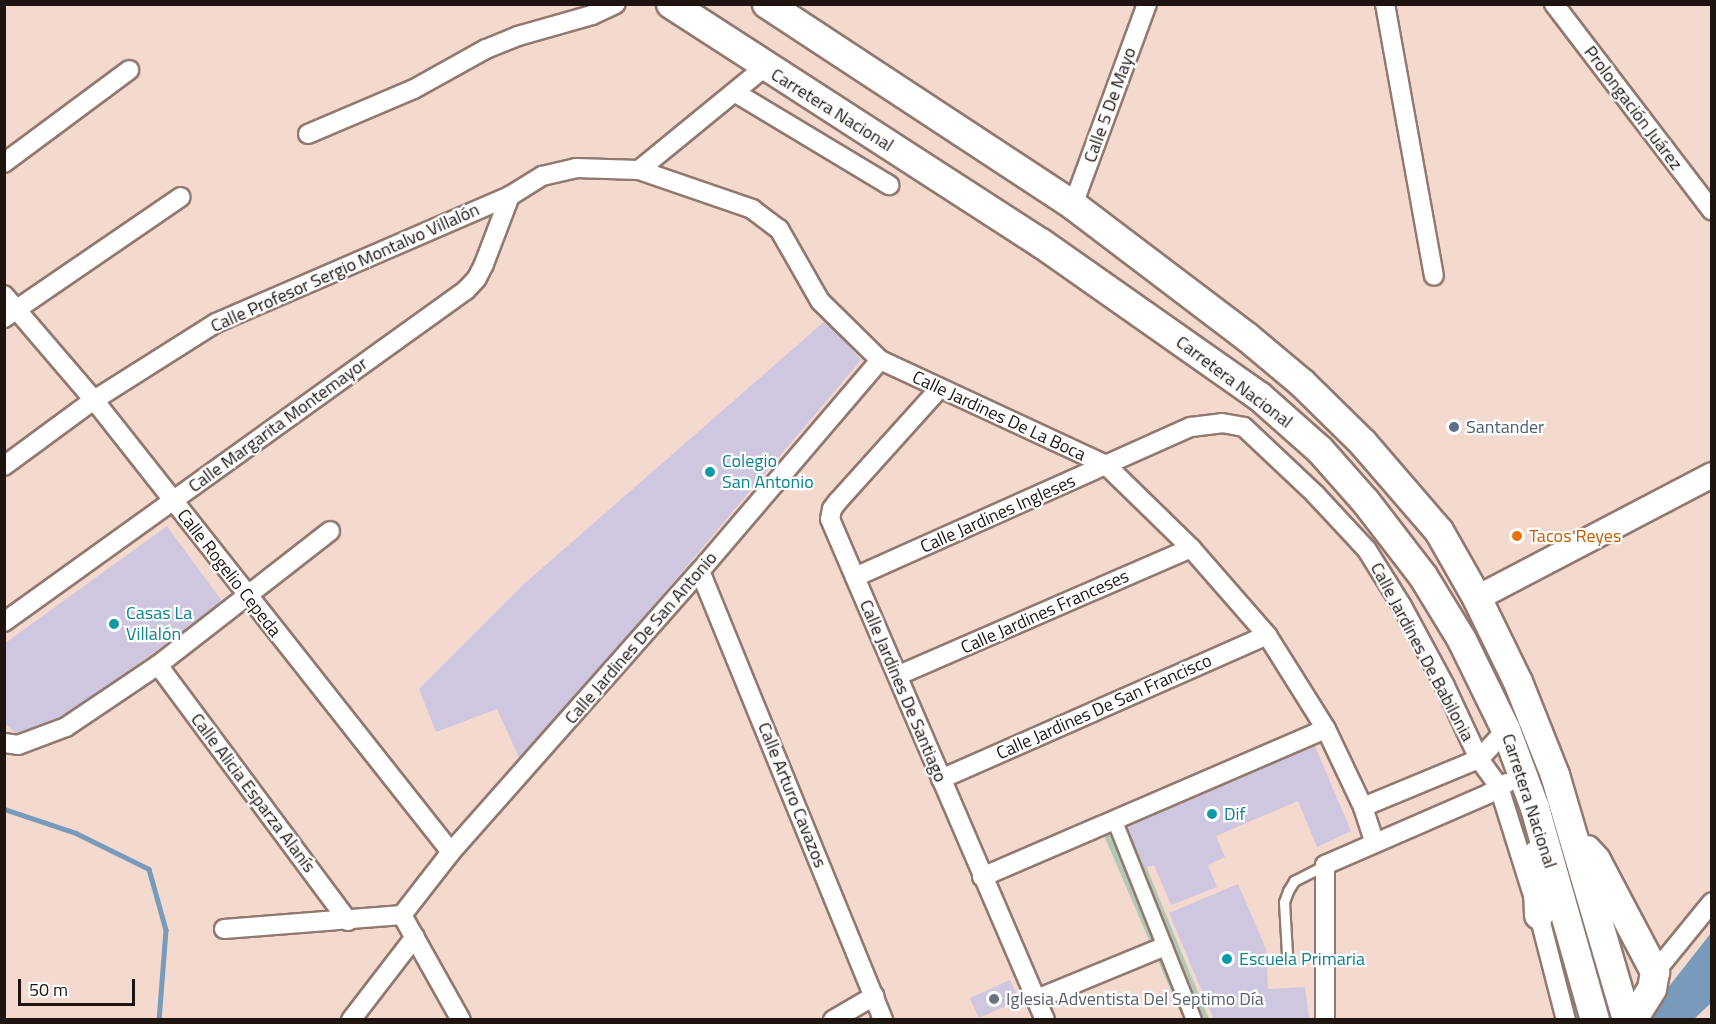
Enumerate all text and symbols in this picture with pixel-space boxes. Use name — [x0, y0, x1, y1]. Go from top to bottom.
street label: Prolongación Juárez — [1579, 42, 1687, 174]
street label: Calle 5 De Mayo — [1079, 44, 1141, 166]
street label: Carretera Nacional — [767, 64, 897, 156]
street label: Calle Profesor Sergio Montalvo Villalón — [207, 199, 483, 337]
street label: Carretera Nacional — [1172, 331, 1296, 433]
street label: Calle Margarita Montemayor — [184, 353, 372, 497]
street label: Calle Jardines De La Boca — [909, 366, 1089, 466]
place label: Santander — [1466, 416, 1544, 438]
marker: Santander — [1447, 420, 1461, 434]
place label: Colegio San Antonio — [722, 451, 814, 494]
marker: Colegio San Antonio — [703, 465, 717, 479]
street label: Calle Jardines Ingleses — [917, 470, 1079, 558]
street label: Calle Rogelio Cepeda — [172, 505, 286, 641]
place label: Tacos Reyes — [1529, 525, 1621, 547]
marker: Tacos Reyes — [1510, 529, 1524, 543]
street label: Calle Jardines De San Antonio — [560, 547, 722, 729]
street label: Calle Jardines De Babilonia — [1366, 559, 1478, 745]
street label: Calle Jardines Franceses — [958, 565, 1132, 659]
street label: Calle Jardines De Santiago — [855, 597, 951, 785]
place label: Casas La Villalón — [126, 603, 192, 646]
marker: Casas La Villalón — [107, 617, 121, 631]
street label: Calle Jardines De San Francisco — [993, 650, 1215, 764]
street label: Calle Alicia Esparza Alanís — [186, 709, 320, 877]
street label: Calle Arturo Cavazos — [753, 719, 831, 871]
street label: Carretera Nacional — [1497, 731, 1561, 871]
place label: Dif — [1224, 803, 1246, 825]
marker: Dif — [1205, 807, 1219, 821]
place label: Escuela Primaria — [1239, 948, 1365, 970]
marker: Escuela Primaria — [1220, 952, 1234, 966]
scale bar — [21, 967, 138, 1005]
text: 50 m — [29, 976, 68, 1003]
place label: Iglesia Adventista Del Septimo Día — [1006, 988, 1264, 1010]
marker: Iglesia Adventista Del Septimo Día — [987, 992, 1001, 1006]

